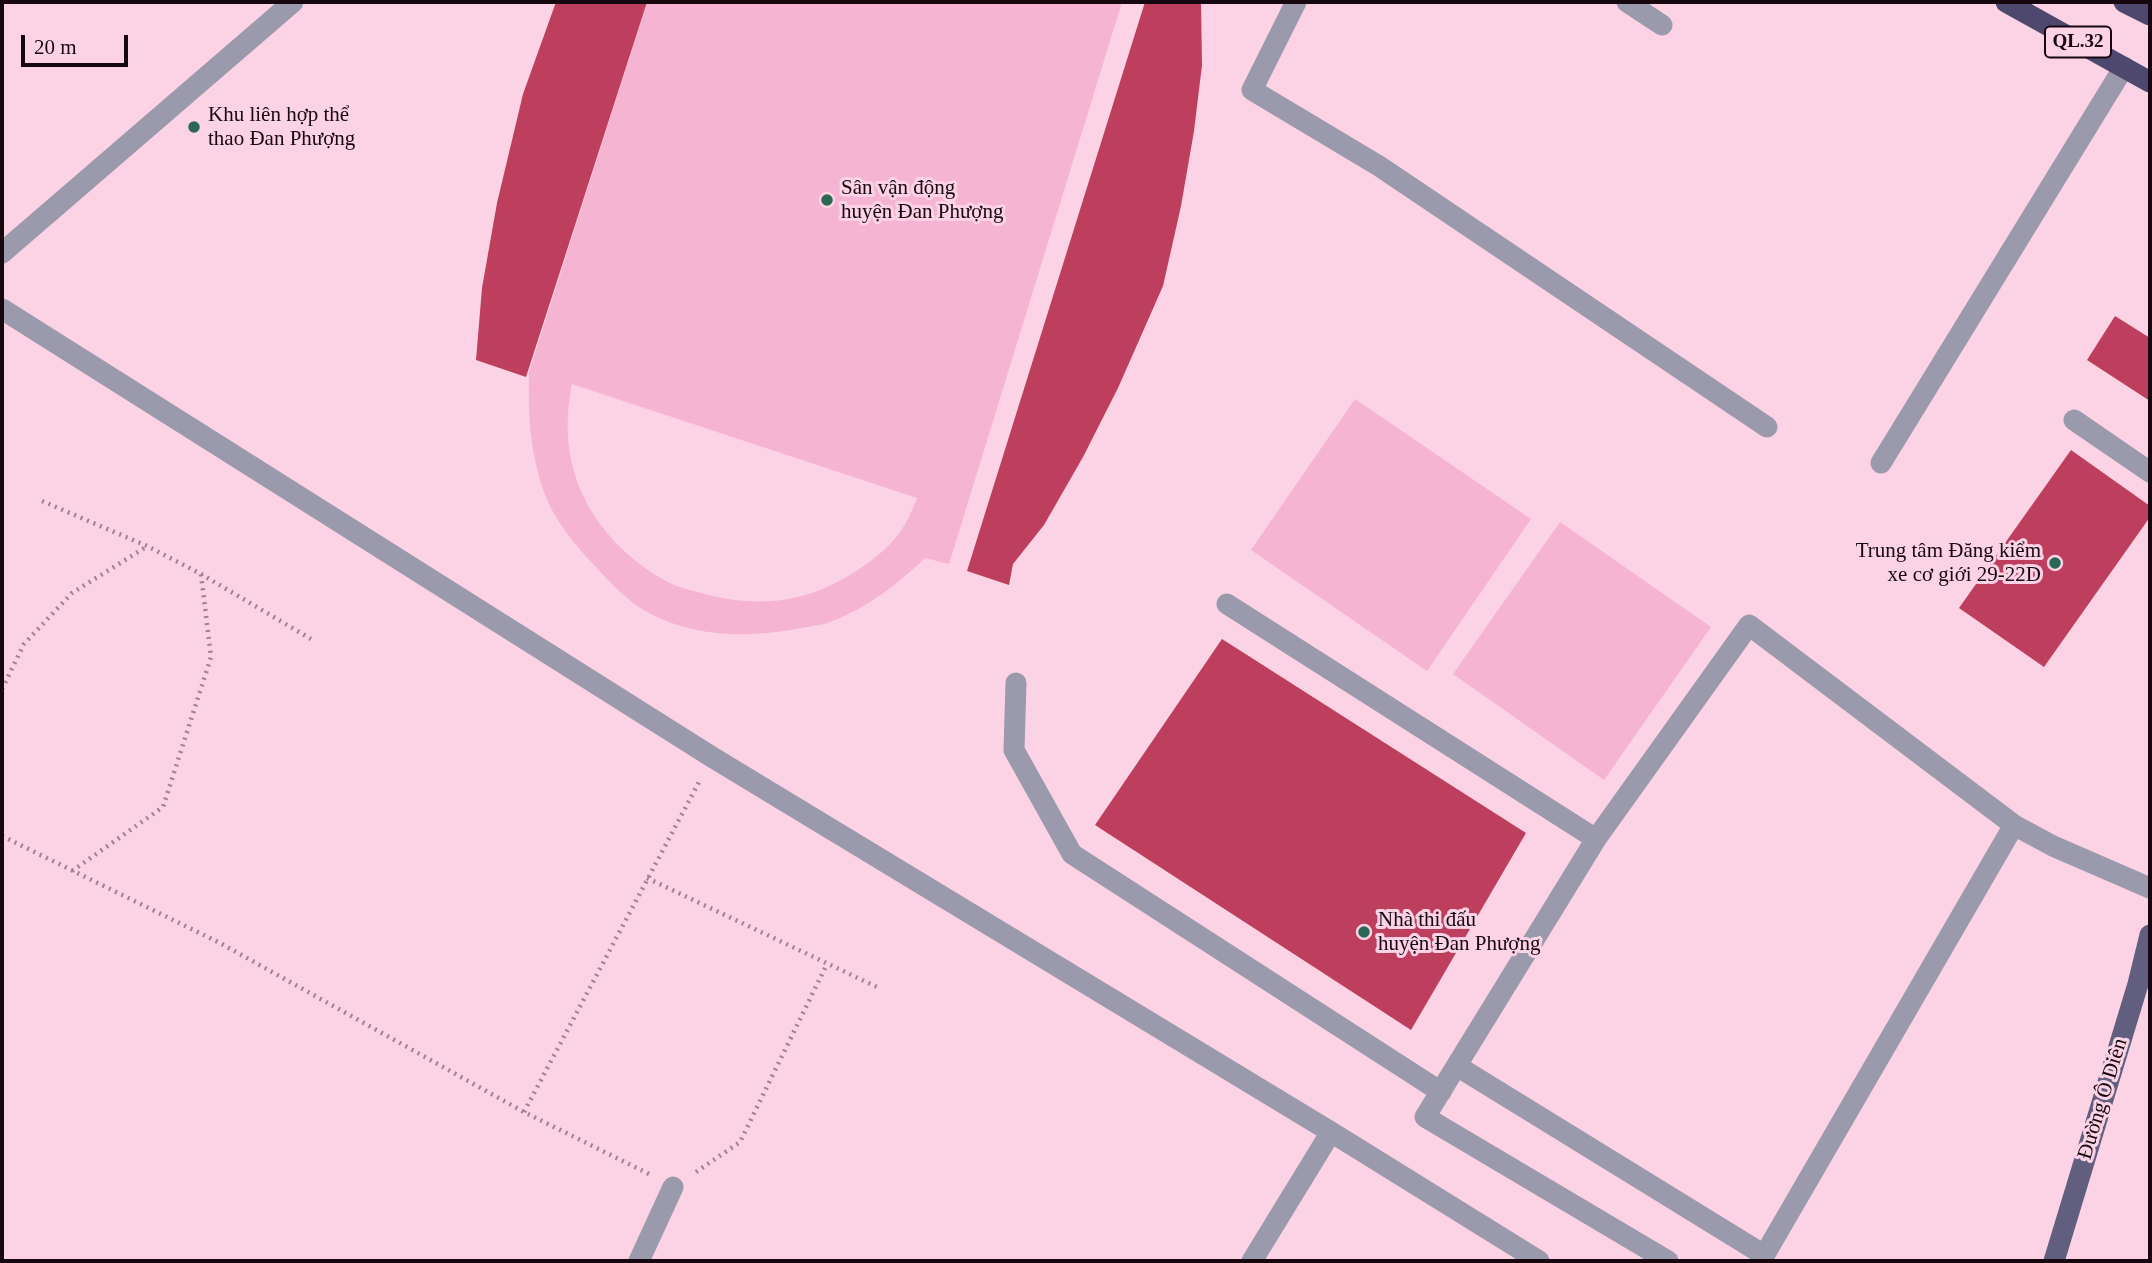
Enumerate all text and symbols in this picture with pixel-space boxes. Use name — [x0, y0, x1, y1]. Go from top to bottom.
scale bar — [24, 21, 131, 65]
road number: QL.32 — [2045, 26, 2111, 58]
text: 20 m — [34, 35, 77, 59]
place label: Khu liên hợp thể thao Đan Phượng — [208, 102, 355, 152]
marker: Khu liên hợp thể thao Đan Phượng — [186, 119, 202, 135]
place label: Sân vận động huyện Đan Phượng — [841, 175, 1003, 225]
marker: Sân vận động huyện Đan Phượng — [819, 192, 835, 208]
place label: Trung tâm Đăng kiểm xe cơ giới 29-22D — [1856, 538, 2041, 588]
marker: Trung tâm Đăng kiểm xe cơ giới 29-22D — [2047, 555, 2063, 571]
place label: Nhà thi đấu huyện Đan Phượng — [1378, 907, 1540, 957]
marker: Nhà thi đấu huyện Đan Phượng — [1356, 924, 1372, 940]
street label: Đường Ô Diên — [2073, 1035, 2133, 1163]

